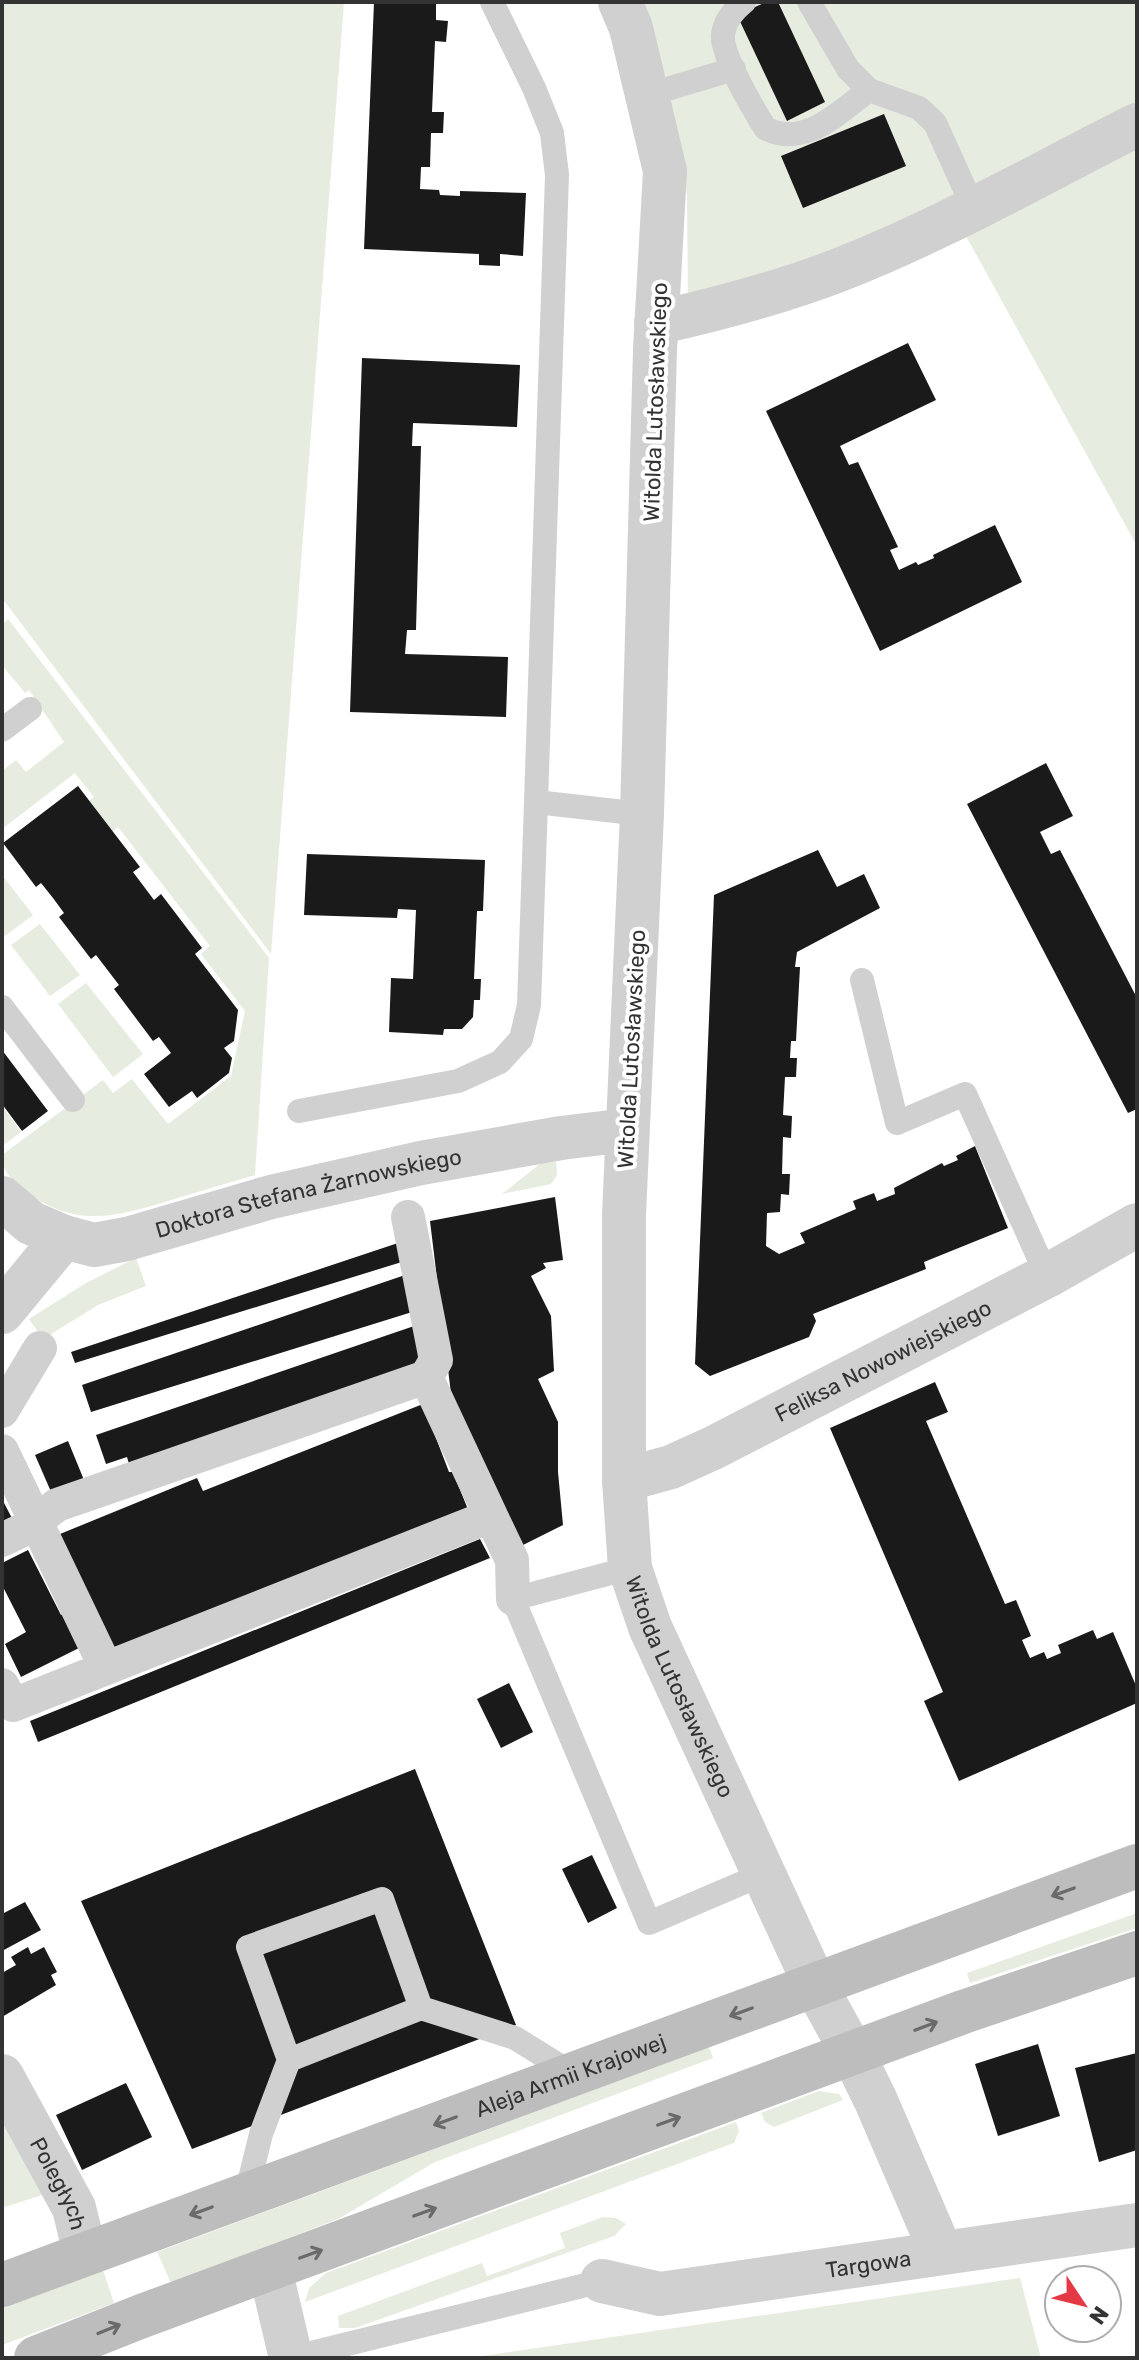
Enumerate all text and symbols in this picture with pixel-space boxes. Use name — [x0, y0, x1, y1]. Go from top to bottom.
street label: Witolda Lutosławskiego — [638, 282, 673, 522]
street label: Witolda Lutosławskiego — [612, 929, 651, 1169]
street label: Doktora Stefana Żarnowskiego — [152, 1143, 464, 1244]
street label: Feliksa Nowowiejskiego — [770, 1294, 996, 1428]
street label: Witolda Lutosławskiego — [620, 1572, 740, 1802]
one-way arrow — [1052, 1886, 1076, 1900]
one-way arrow — [730, 2006, 754, 2020]
one-way arrow — [913, 2018, 938, 2032]
street label: Aleja Armii Krajowej — [472, 2028, 669, 2123]
one-way arrow — [656, 2113, 681, 2128]
one-way arrow — [433, 2115, 458, 2130]
street label: Poległych — [24, 2133, 92, 2233]
one-way arrow — [412, 2204, 437, 2218]
one-way arrow — [189, 2205, 214, 2219]
street label: Targowa — [824, 2245, 913, 2284]
one-way arrow — [298, 2246, 323, 2260]
north arrow — [1043, 2264, 1123, 2344]
text: N — [1083, 2301, 1115, 2329]
one-way arrow — [96, 2321, 121, 2335]

